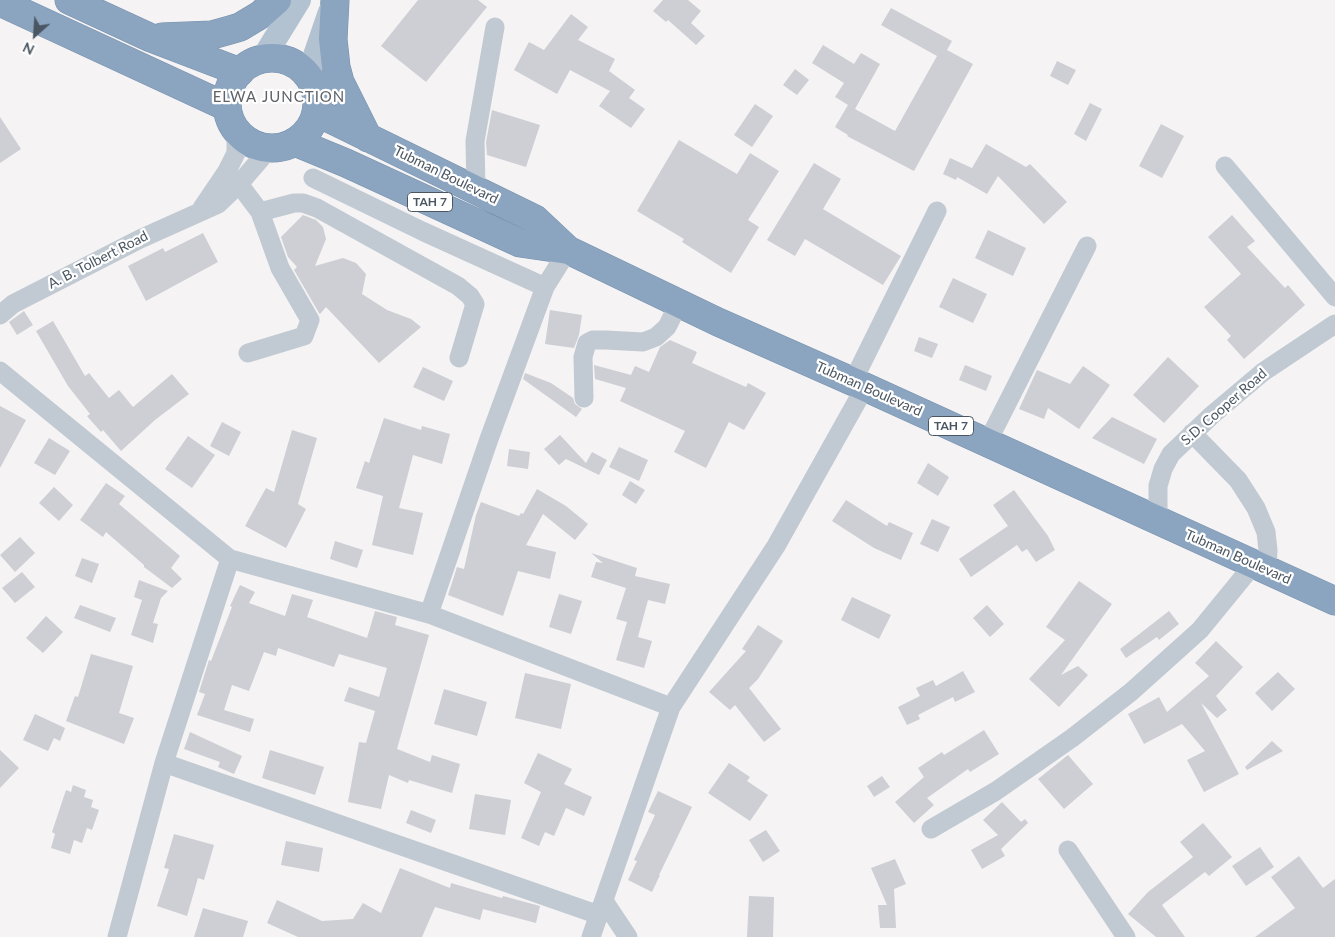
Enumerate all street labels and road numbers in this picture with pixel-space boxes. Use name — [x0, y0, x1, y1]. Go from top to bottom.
street label: Tubman Boulevard — [391, 142, 501, 208]
road number: TAH 7 — [408, 192, 452, 212]
street label: A. B. Tolbert Road — [45, 228, 151, 292]
street label: Tubman Boulevard — [813, 358, 925, 420]
street label: S.D. Cooper Road — [1178, 365, 1270, 449]
road number: TAH 7 — [928, 416, 974, 436]
street label: Tubman Boulevard — [1182, 526, 1294, 588]

